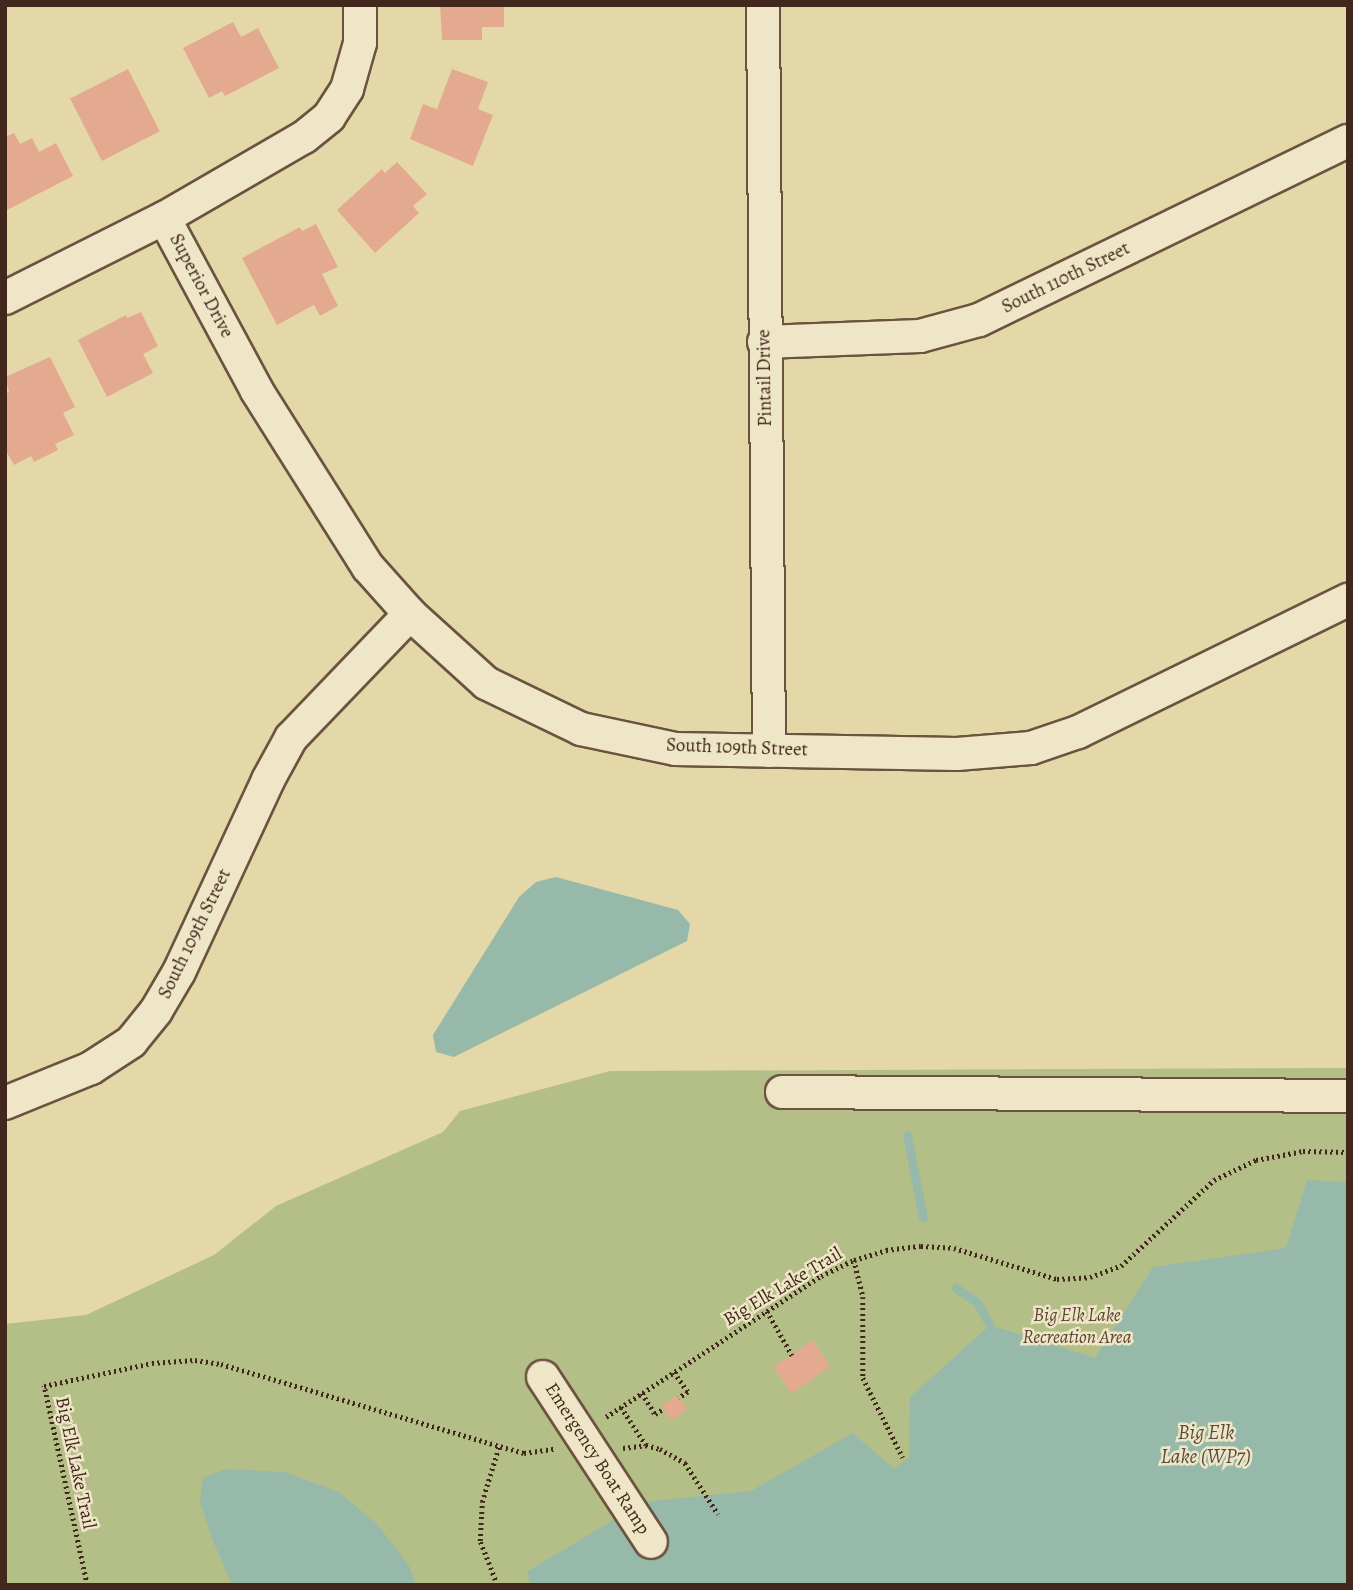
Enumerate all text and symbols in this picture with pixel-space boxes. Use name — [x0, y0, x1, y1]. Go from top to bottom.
street label: Superior Drive — [164, 230, 238, 342]
street label: South 110th Street — [998, 237, 1134, 319]
street label: Pintail Drive — [753, 329, 777, 427]
street label: South 109th Street — [666, 734, 808, 762]
street label: South 109th Street — [154, 865, 236, 1003]
street label: Big Elk Lake Trail — [720, 1243, 846, 1331]
park label: Big Elk Lake Recreation Area — [1023, 1305, 1131, 1349]
street label: Emergency Boat Ramp — [539, 1379, 655, 1539]
street label: Big Elk Lake Trail — [50, 1395, 100, 1531]
water label: Big Elk Lake (WP7) — [1161, 1419, 1251, 1469]

